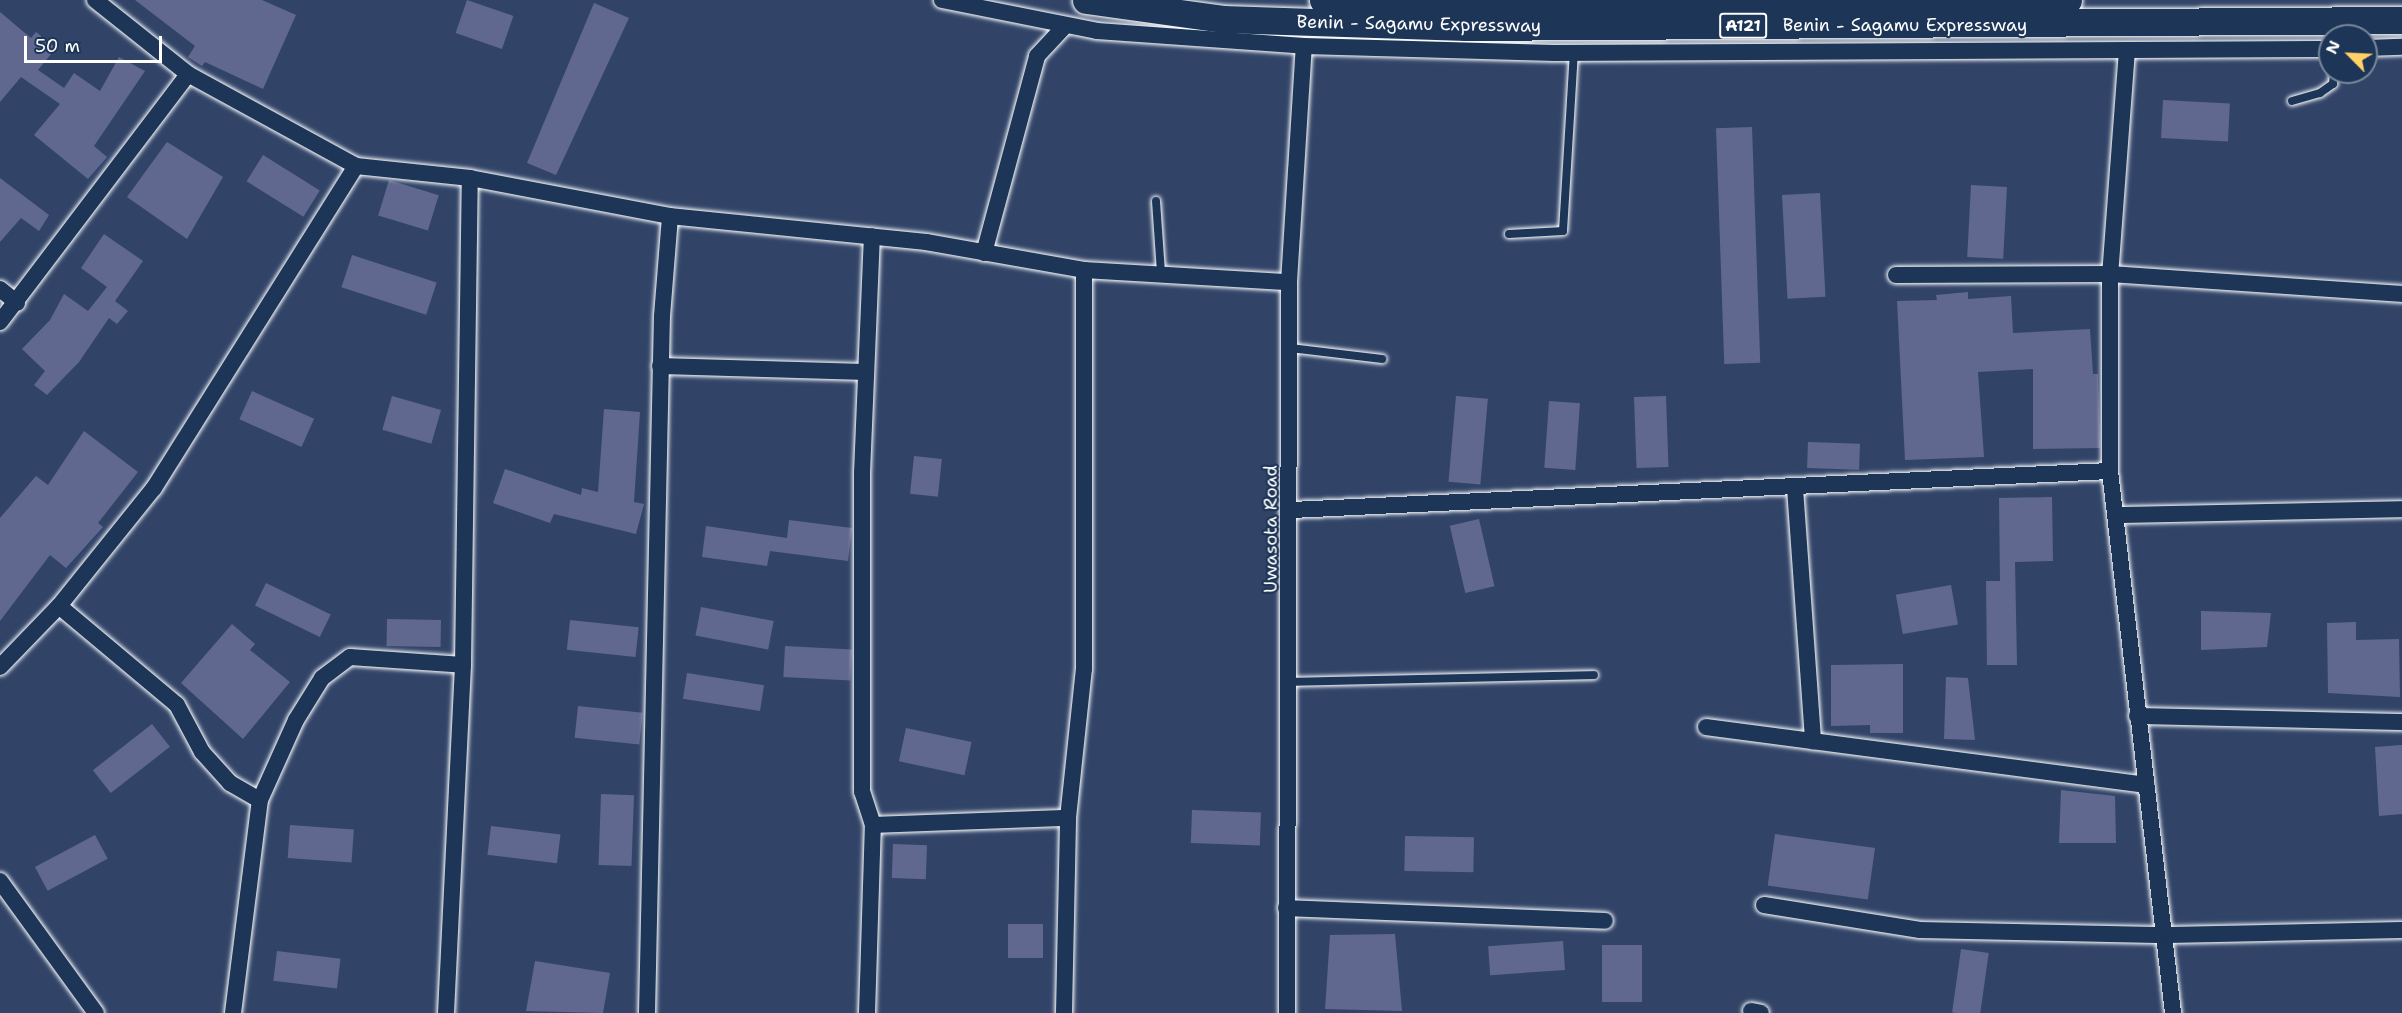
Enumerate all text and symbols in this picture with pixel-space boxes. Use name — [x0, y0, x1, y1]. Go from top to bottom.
street label: Benin - Sagamu Expressway — [1296, 11, 1542, 37]
road number: A121 — [1719, 13, 1767, 39]
street label: Benin - Sagamu Expressway — [1783, 14, 2027, 36]
scale bar — [27, 24, 165, 62]
north arrow — [2318, 24, 2378, 84]
text: 50 m — [35, 34, 80, 58]
text: N — [2321, 37, 2345, 57]
street label: Uwasota Road — [1260, 465, 1282, 593]

